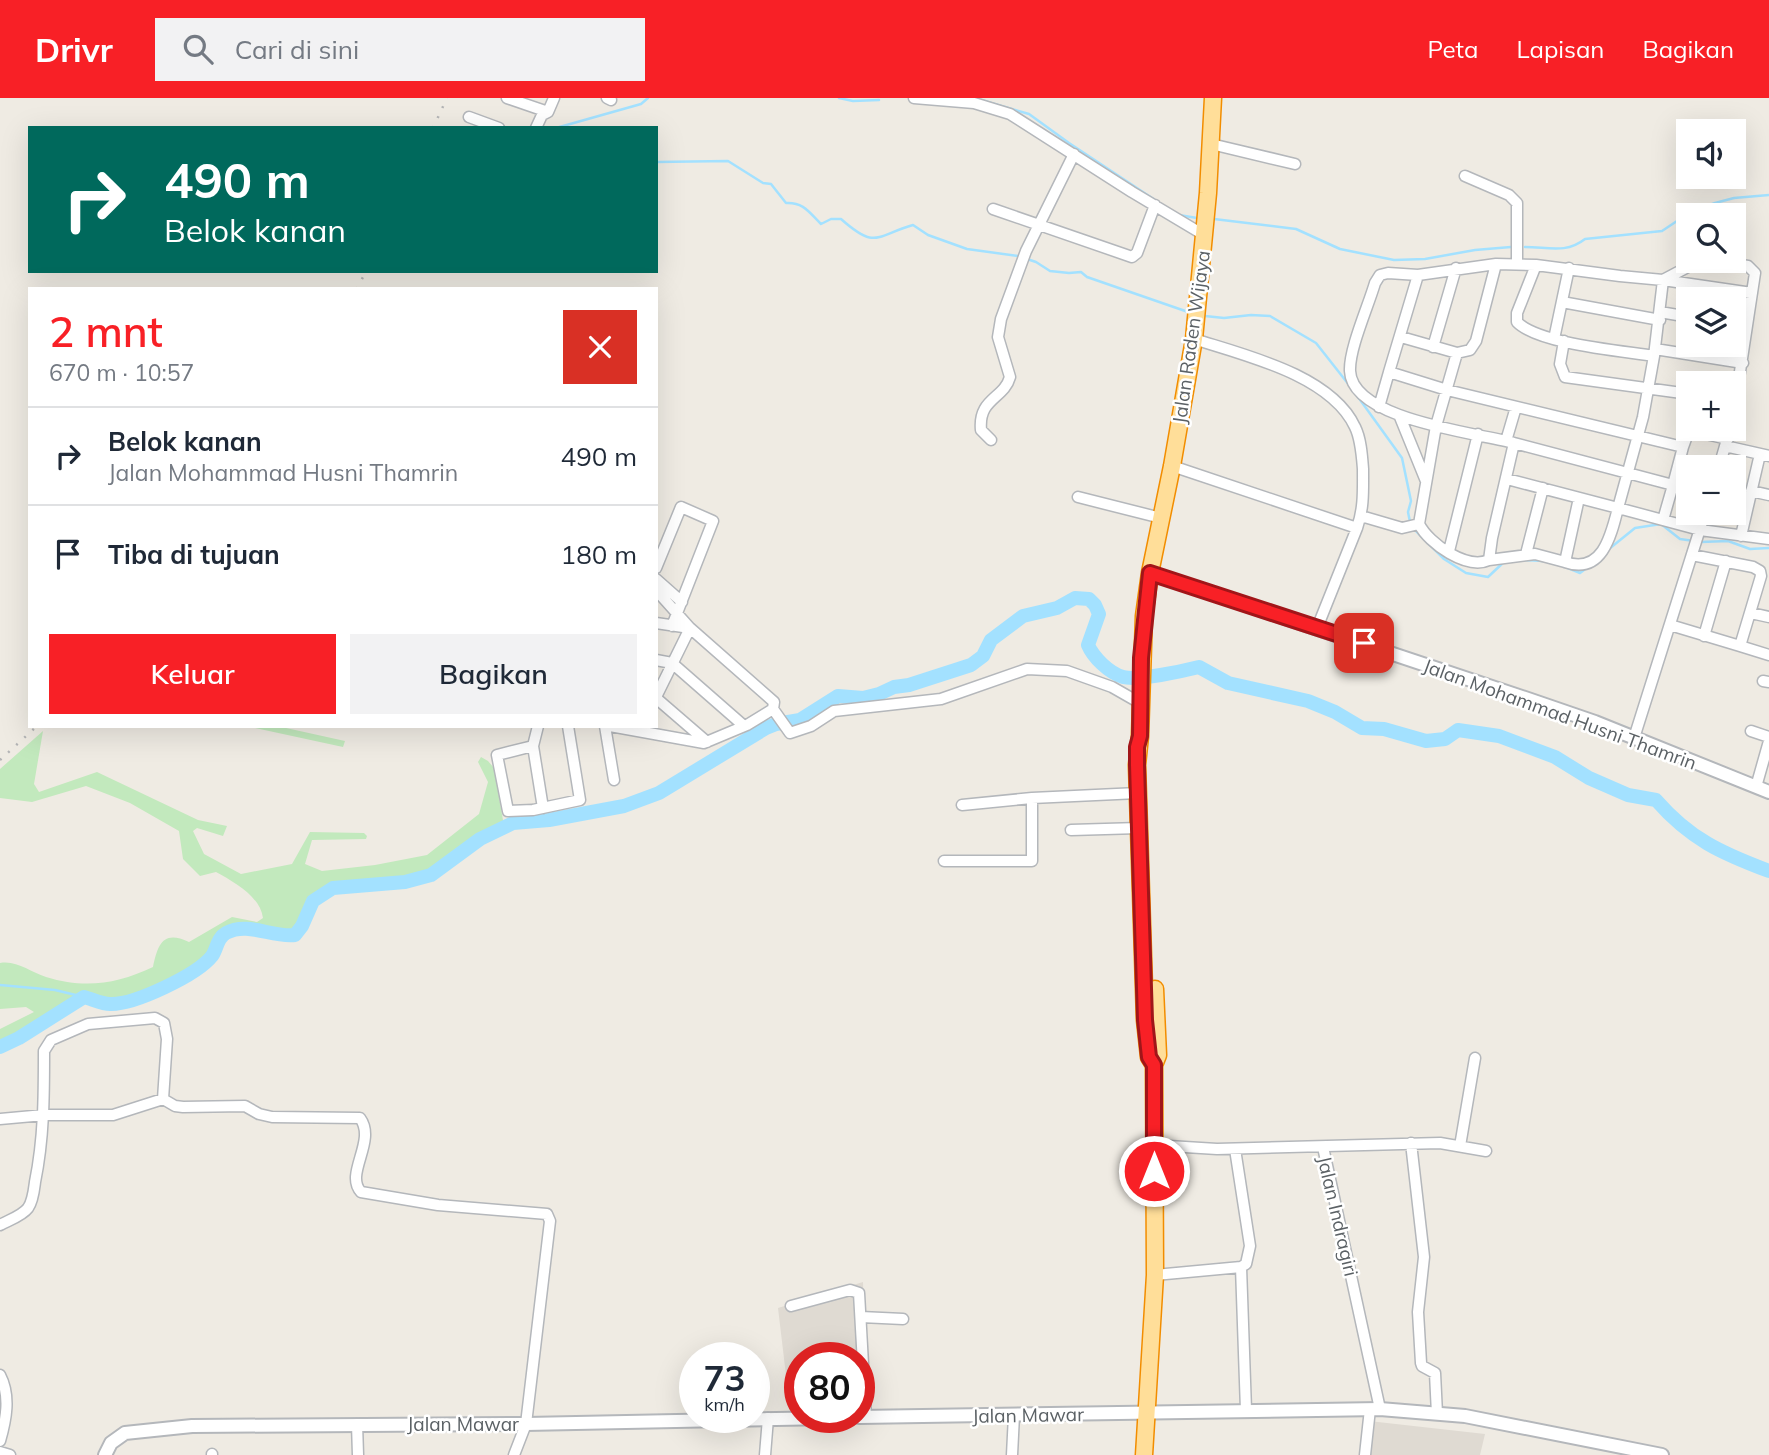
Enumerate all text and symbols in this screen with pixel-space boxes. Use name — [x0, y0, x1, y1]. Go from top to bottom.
search box — [155, 18, 645, 81]
text: Drivr — [35, 29, 113, 70]
icon: search — [179, 30, 217, 68]
text: Cari di sini — [235, 33, 359, 66]
text: Peta — [1427, 34, 1478, 64]
text: Lapisan — [1516, 34, 1604, 64]
text: Bagikan — [1642, 34, 1734, 64]
map controls — [1676, 119, 1746, 525]
button: sound — [1676, 119, 1746, 189]
text: 490 m — [164, 149, 310, 210]
icon: right — [49, 154, 140, 245]
button: search — [1676, 203, 1746, 273]
text: Belok kanan — [164, 210, 346, 250]
street label: Jalan Raden Wijaya — [1167, 249, 1215, 425]
button: layers — [1676, 287, 1746, 357]
text: 2 mnt — [49, 305, 163, 358]
button: close — [563, 310, 637, 384]
text: 670 m · 10:57 — [49, 358, 194, 387]
button: + — [1676, 371, 1746, 441]
text: Belok kanan — [108, 425, 262, 458]
icon: right — [49, 437, 87, 475]
text: 490 m — [561, 440, 637, 473]
button: − — [1676, 455, 1746, 525]
text: Jalan Mohammad Husni Thamrin — [108, 458, 458, 487]
icon: arrive — [49, 535, 87, 573]
text: Tiba di tujuan — [108, 538, 280, 571]
text: 180 m — [561, 538, 637, 571]
pin — [1334, 613, 1394, 673]
icon: arrive — [1345, 624, 1383, 662]
button: Keluar — [49, 634, 336, 714]
button: Bagikan — [350, 634, 637, 714]
street label: Jalan Mohammad Husni Thamrin — [1420, 653, 1700, 775]
position arrow — [1117, 1134, 1191, 1208]
street label: Jalan Indragiri — [1313, 1154, 1363, 1278]
speed limit sign: 80 — [784, 1342, 875, 1433]
text: 73 — [703, 1356, 746, 1400]
text: km/h — [704, 1393, 745, 1416]
street label: Jalan Mawar — [972, 1402, 1084, 1428]
street label: Jalan Mawar — [407, 1412, 519, 1436]

